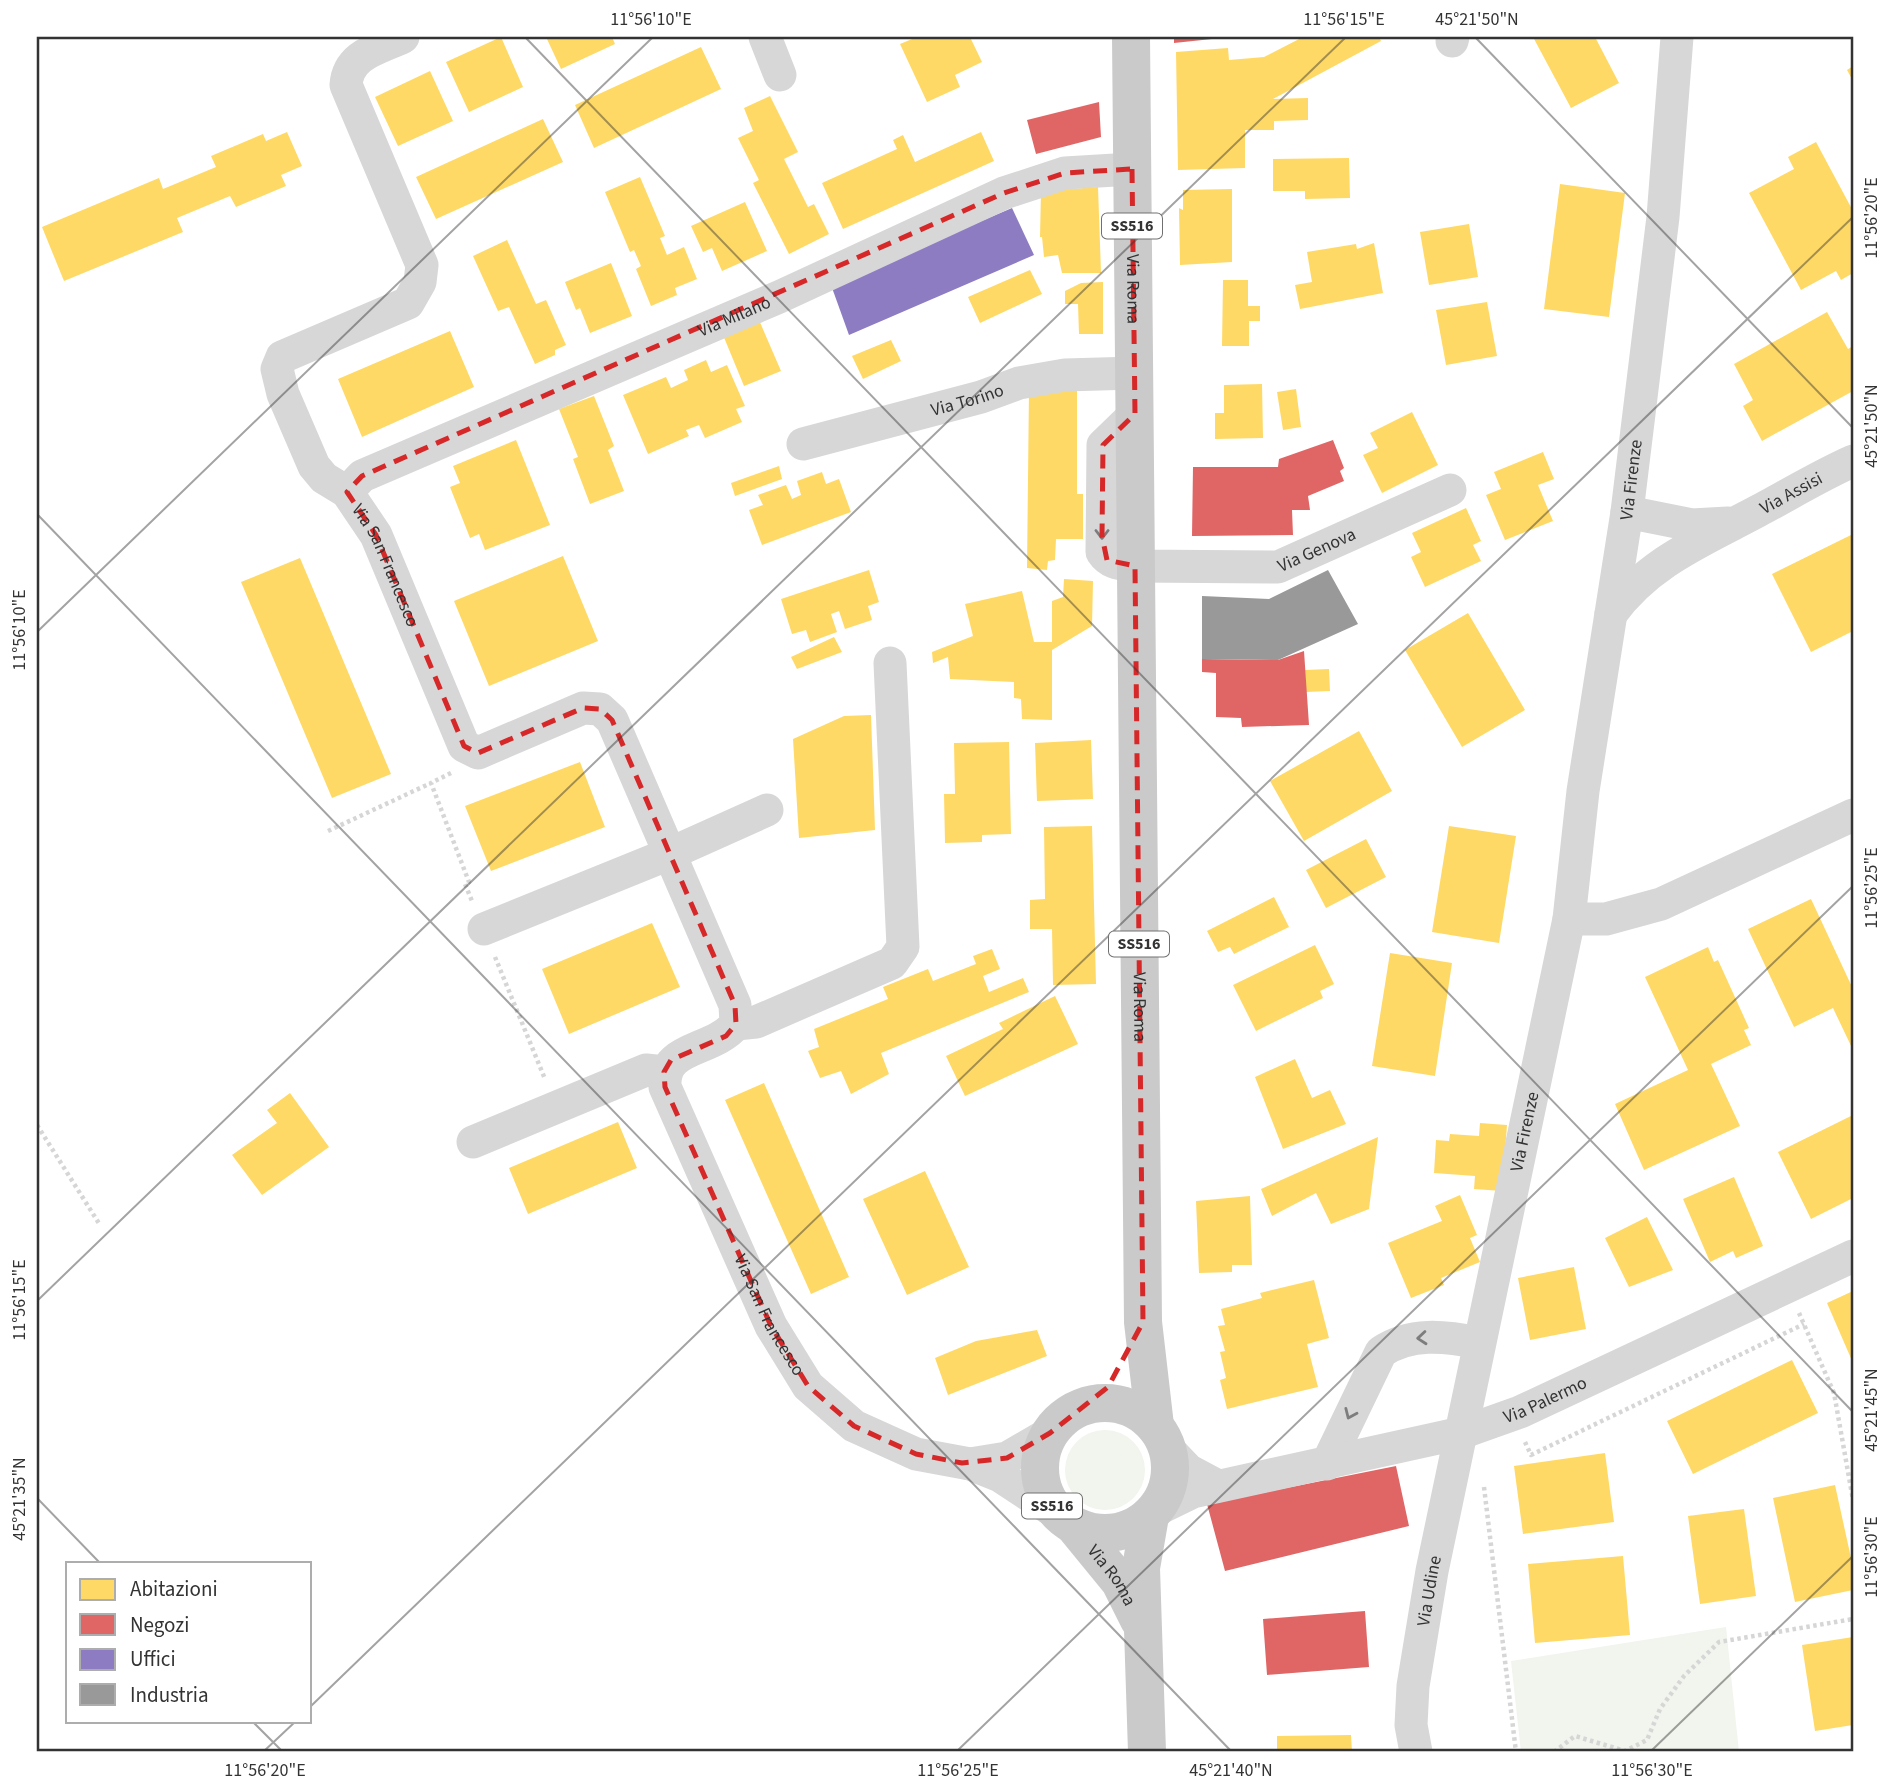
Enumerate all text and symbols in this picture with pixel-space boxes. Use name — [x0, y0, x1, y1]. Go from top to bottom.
text: 11°56'10"E — [610, 7, 692, 32]
text: 11°56'15"E — [1303, 7, 1385, 32]
text: 45°21'50"N — [1435, 7, 1519, 32]
text: 11°56'20"E — [1859, 177, 1884, 259]
road number: SS516 — [1102, 214, 1162, 238]
street label: Via Roma — [1121, 254, 1146, 324]
street label: Via Milano — [694, 290, 775, 343]
street label: Via Torino — [928, 377, 1007, 422]
text: 45°21'50"N — [1859, 384, 1884, 468]
street label: Via Firenze — [1613, 438, 1648, 522]
street label: Via Assisi — [1755, 466, 1827, 520]
street label: Via San Francesco — [346, 499, 425, 631]
street label: Via Genova — [1273, 521, 1360, 578]
one-way arrow — [1094, 529, 1110, 539]
text: 11°56'10"E — [7, 589, 32, 671]
text: 11°56'25"E — [1859, 847, 1884, 929]
road number: SS516 — [1109, 932, 1169, 956]
street label: Via Roma — [1127, 972, 1153, 1042]
street label: Via Firenze — [1504, 1089, 1545, 1174]
street label: Via San Francesco — [728, 1250, 811, 1380]
text: 11°56'15"E — [7, 1259, 32, 1341]
one-way arrow — [1416, 1330, 1427, 1345]
text: 45°21'45"N — [1859, 1368, 1884, 1452]
street label: Via Palermo — [1500, 1370, 1591, 1429]
one-way arrow — [1344, 1406, 1358, 1419]
text: 45°21'35"N — [7, 1457, 32, 1541]
road number: SS516 — [1022, 1494, 1082, 1518]
text: 11°56'30"E — [1859, 1516, 1884, 1598]
street label: Via Roma — [1082, 1539, 1142, 1610]
street label: Via Udine — [1411, 1553, 1447, 1628]
legend — [66, 1562, 312, 1722]
text: Abitazioni — [130, 1574, 218, 1604]
text: Negozi — [130, 1610, 189, 1640]
text: Uffici — [130, 1644, 176, 1674]
text: Industria — [130, 1680, 209, 1710]
text: 11°56'20"E — [224, 1758, 306, 1783]
text: 11°56'25"E — [917, 1758, 999, 1783]
text: 45°21'40"N — [1189, 1758, 1273, 1783]
text: 11°56'30"E — [1611, 1758, 1693, 1783]

